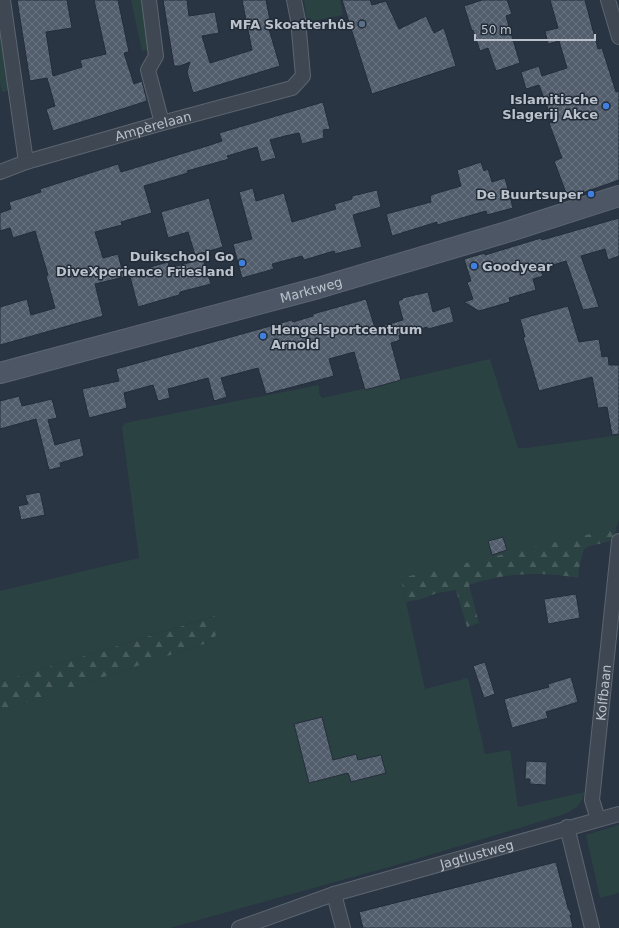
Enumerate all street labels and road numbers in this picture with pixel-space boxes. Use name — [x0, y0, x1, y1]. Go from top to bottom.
street label: Ampèrelaan — [113, 108, 193, 144]
street label: Marktweg — [278, 274, 344, 306]
street label: Kolfbaan — [593, 664, 614, 721]
street label: Jagtlustweg — [437, 837, 515, 872]

